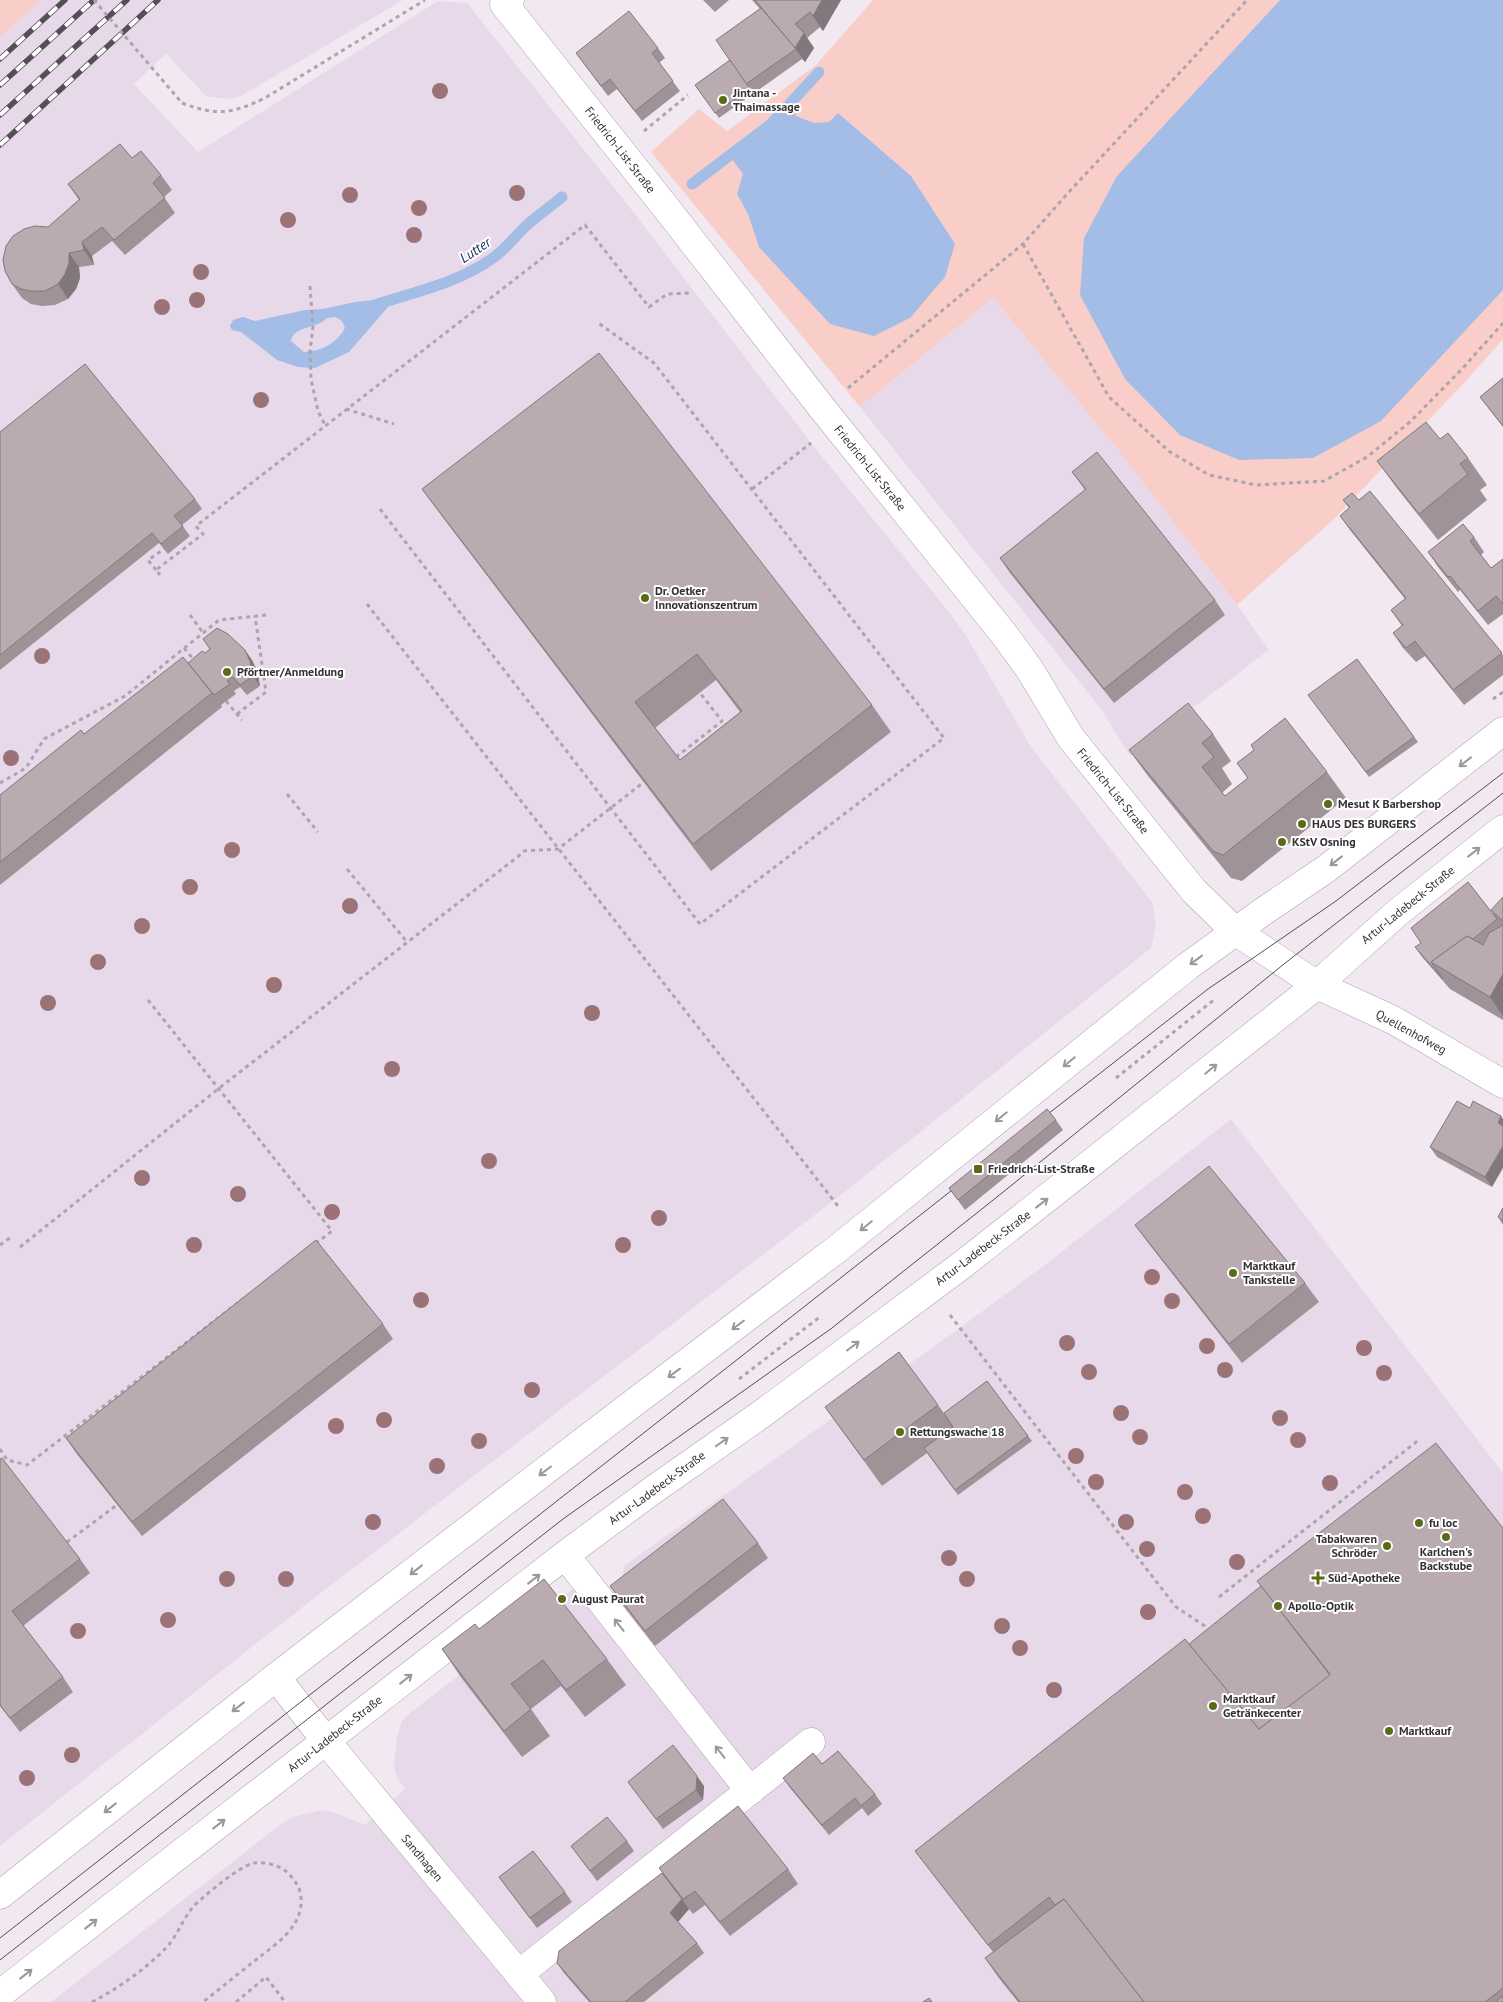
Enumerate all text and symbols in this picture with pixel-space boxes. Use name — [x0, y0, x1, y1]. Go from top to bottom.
place label: Jintana - Thaimassage — [732, 85, 800, 114]
marker: Jintana - Thaimassage — [717, 94, 729, 106]
street label: Friedrich-List-Straße — [582, 103, 659, 196]
water label: Lutter — [456, 232, 495, 267]
street label: Friedrich-List-Straße — [831, 422, 910, 514]
place label: Dr. Oetker Innovationszentrum — [655, 583, 758, 612]
marker: Dr. Oetker Innovationszentrum — [639, 592, 651, 604]
place label: Pförtner/Anmeldung — [237, 664, 344, 679]
marker: Pförtner/Anmeldung — [221, 666, 233, 678]
street label: Friedrich-List-Straße — [1074, 745, 1153, 837]
one-way arrow — [1459, 756, 1472, 767]
place label: Mesut K Barbershop — [1338, 796, 1442, 811]
marker: Mesut K Barbershop — [1322, 798, 1334, 810]
place label: HAUS DES BURGERS — [1312, 816, 1416, 831]
marker: HAUS DES BURGERS — [1296, 818, 1308, 830]
place label: KStV Osning — [1292, 834, 1356, 849]
marker: KStV Osning — [1276, 836, 1288, 848]
one-way arrow — [1467, 847, 1481, 857]
one-way arrow — [1330, 856, 1343, 867]
street label: Artur-Ladebeck-Straße — [1358, 862, 1457, 947]
one-way arrow — [1189, 955, 1203, 965]
street label: Quellenhofweg — [1373, 1006, 1449, 1057]
one-way arrow — [1063, 1057, 1076, 1068]
one-way arrow — [1204, 1063, 1217, 1074]
one-way arrow — [995, 1111, 1008, 1122]
place label: Friedrich-List-Straße — [988, 1161, 1095, 1176]
marker: Friedrich-List-Straße — [972, 1163, 984, 1175]
one-way arrow — [1035, 1197, 1048, 1208]
street label: Artur-Ladebeck-Straße — [932, 1207, 1034, 1288]
one-way arrow — [860, 1220, 873, 1231]
place label: Marktkauf Tankstelle — [1243, 1258, 1296, 1287]
marker: Marktkauf Tankstelle — [1227, 1267, 1239, 1279]
one-way arrow — [732, 1320, 745, 1331]
one-way arrow — [846, 1341, 860, 1351]
one-way arrow — [667, 1368, 681, 1378]
place label: Rettungswache 18 — [910, 1424, 1005, 1439]
marker: Rettungswache 18 — [894, 1426, 906, 1438]
one-way arrow — [714, 1437, 728, 1447]
street label: Artur-Ladebeck-Straße — [605, 1447, 708, 1528]
one-way arrow — [539, 1465, 552, 1476]
place label: fu loc — [1429, 1515, 1458, 1530]
marker: fu loc — [1413, 1517, 1425, 1529]
place label: Tabakwaren Schröder — [1316, 1531, 1378, 1560]
marker: Karlchen's Backstube — [1440, 1531, 1452, 1543]
marker: Tabakwaren Schröder — [1381, 1540, 1393, 1552]
place label: Karlchen's Backstube — [1420, 1544, 1472, 1573]
one-way arrow — [409, 1565, 423, 1575]
place label: Süd-Apotheke — [1328, 1570, 1400, 1585]
marker: Süd-Apotheke — [1312, 1572, 1324, 1584]
one-way arrow — [527, 1574, 541, 1584]
place label: August Paurat — [572, 1591, 645, 1606]
marker: August Paurat — [556, 1593, 568, 1605]
place label: Apollo-Optik — [1288, 1598, 1354, 1613]
marker: Apollo-Optik — [1272, 1600, 1284, 1612]
one-way arrow — [614, 1619, 625, 1632]
one-way arrow — [399, 1673, 412, 1684]
place label: Marktkauf Getränkecenter — [1223, 1691, 1302, 1720]
street label: Artur-Ladebeck-Straße — [284, 1692, 385, 1775]
marker: Marktkauf Getränkecenter — [1207, 1700, 1219, 1712]
one-way arrow — [232, 1702, 245, 1713]
place label: Marktkauf — [1399, 1723, 1452, 1738]
marker: Marktkauf — [1383, 1725, 1395, 1737]
one-way arrow — [714, 1746, 725, 1759]
one-way arrow — [104, 1802, 117, 1813]
one-way arrow — [212, 1819, 226, 1829]
street label: Sandhagen — [398, 1831, 446, 1884]
one-way arrow — [84, 1918, 97, 1929]
one-way arrow — [19, 1968, 32, 1979]

